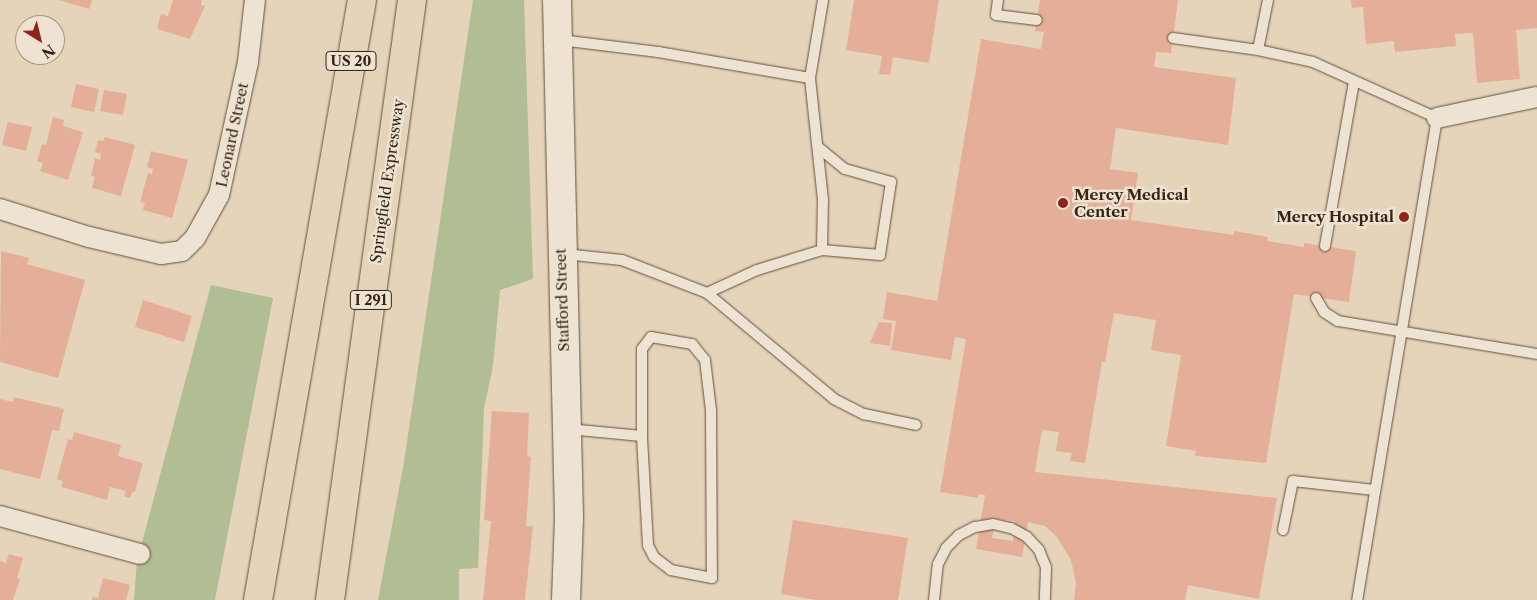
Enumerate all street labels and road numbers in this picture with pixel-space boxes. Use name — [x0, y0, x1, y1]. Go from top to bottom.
road number: US 20 — [325, 49, 377, 72]
street label: Leonard Street — [212, 81, 252, 189]
street label: Springfield Expressway — [367, 98, 407, 264]
street label: Stafford Street — [551, 248, 573, 352]
road number: I 291 — [350, 288, 392, 312]

